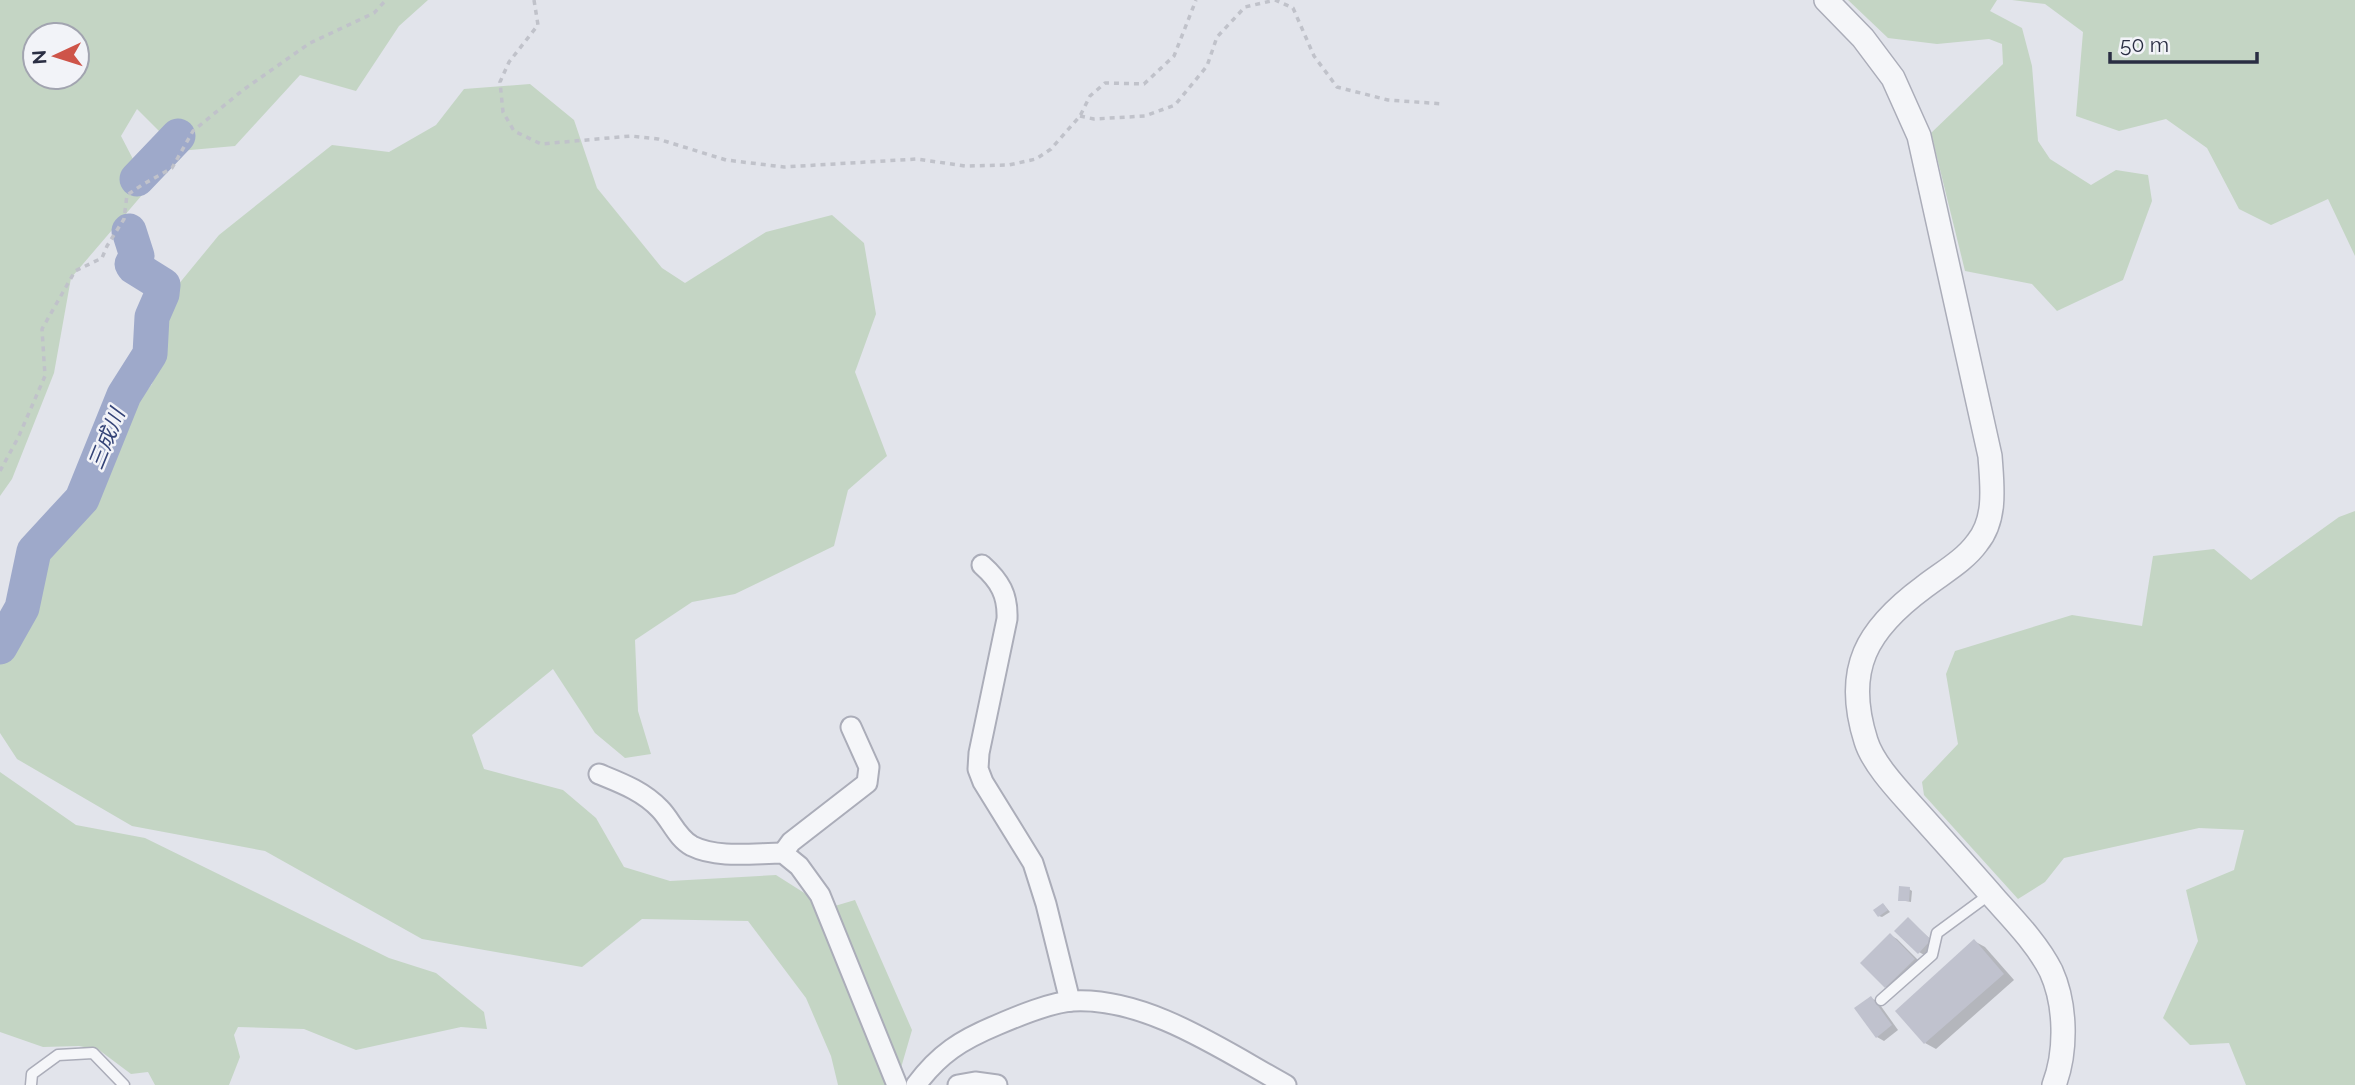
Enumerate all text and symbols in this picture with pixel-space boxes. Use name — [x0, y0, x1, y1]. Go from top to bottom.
north arrow — [21, 21, 91, 91]
scale bar — [2110, 21, 2257, 65]
text: 50 m — [2120, 32, 2169, 57]
text: N — [28, 49, 51, 65]
water label: 三成川 — [83, 403, 130, 473]

